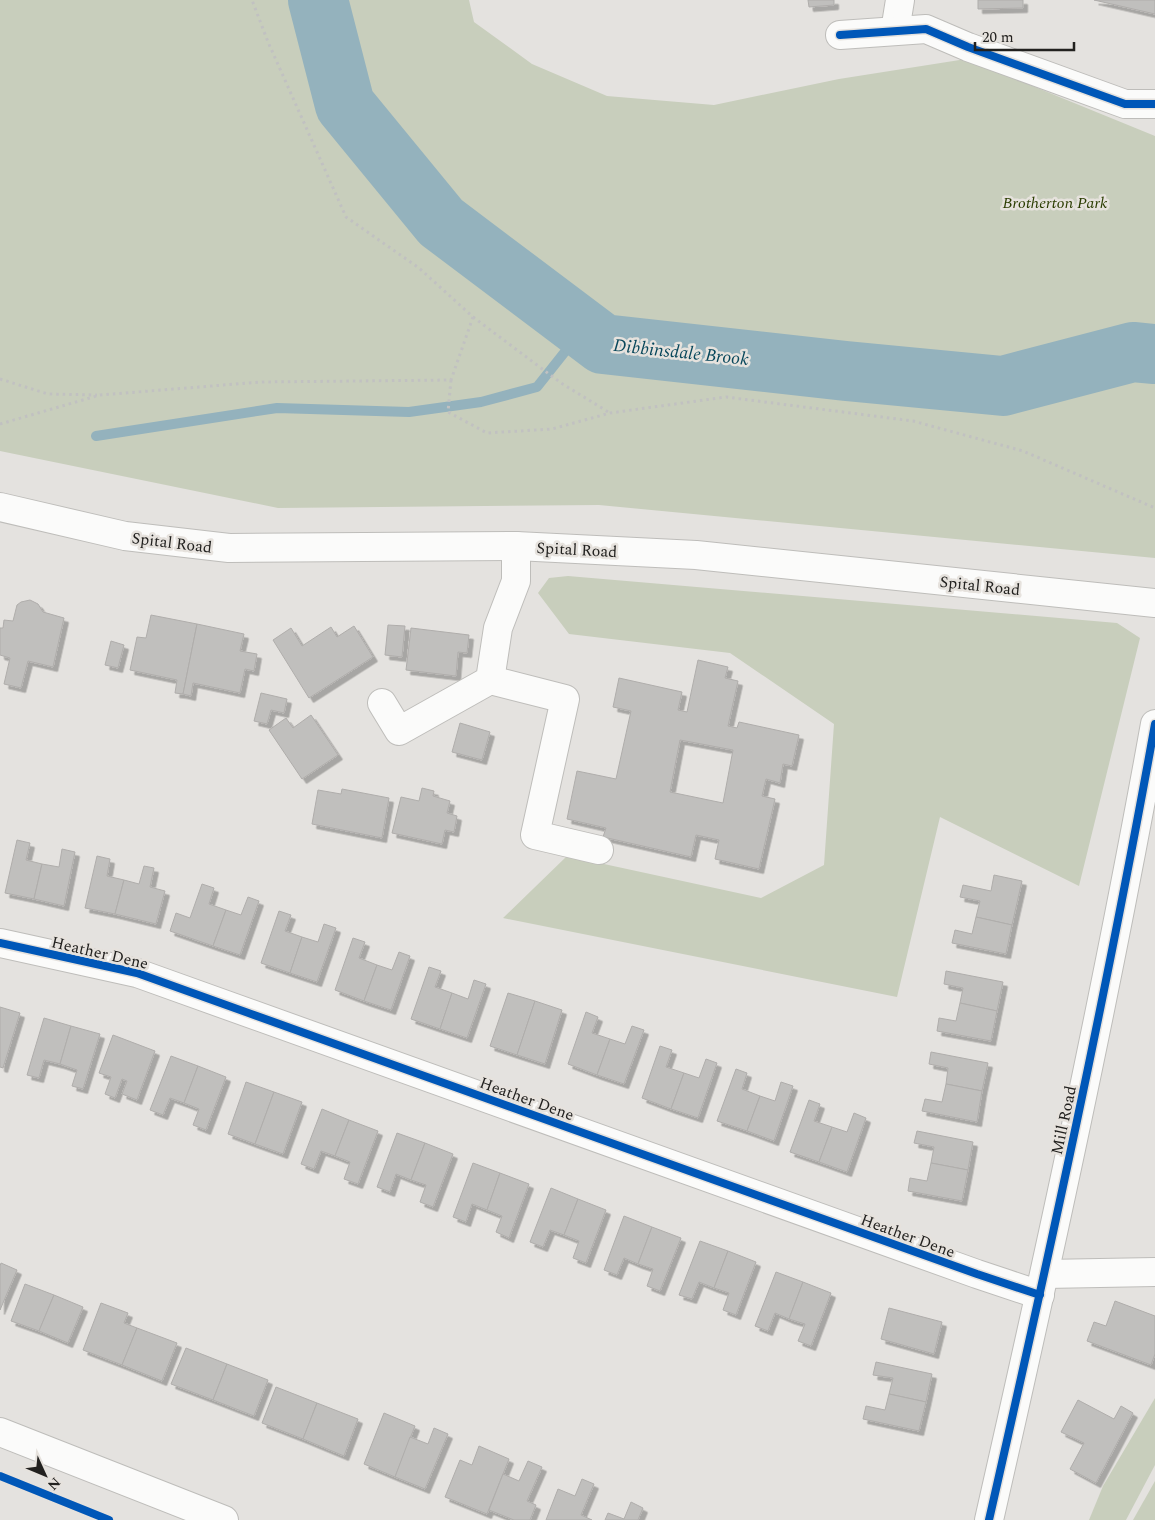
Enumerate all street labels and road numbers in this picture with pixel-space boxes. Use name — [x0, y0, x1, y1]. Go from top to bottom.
street label: Spital Road — [130, 526, 213, 560]
street label: Spital Road — [536, 536, 618, 564]
street label: Spital Road — [938, 570, 1021, 602]
street label: Heather Dene — [49, 930, 151, 976]
street label: Heather Dene — [476, 1071, 577, 1127]
street label: Mill Road — [1045, 1084, 1083, 1157]
street label: Heather Dene — [857, 1208, 958, 1264]

